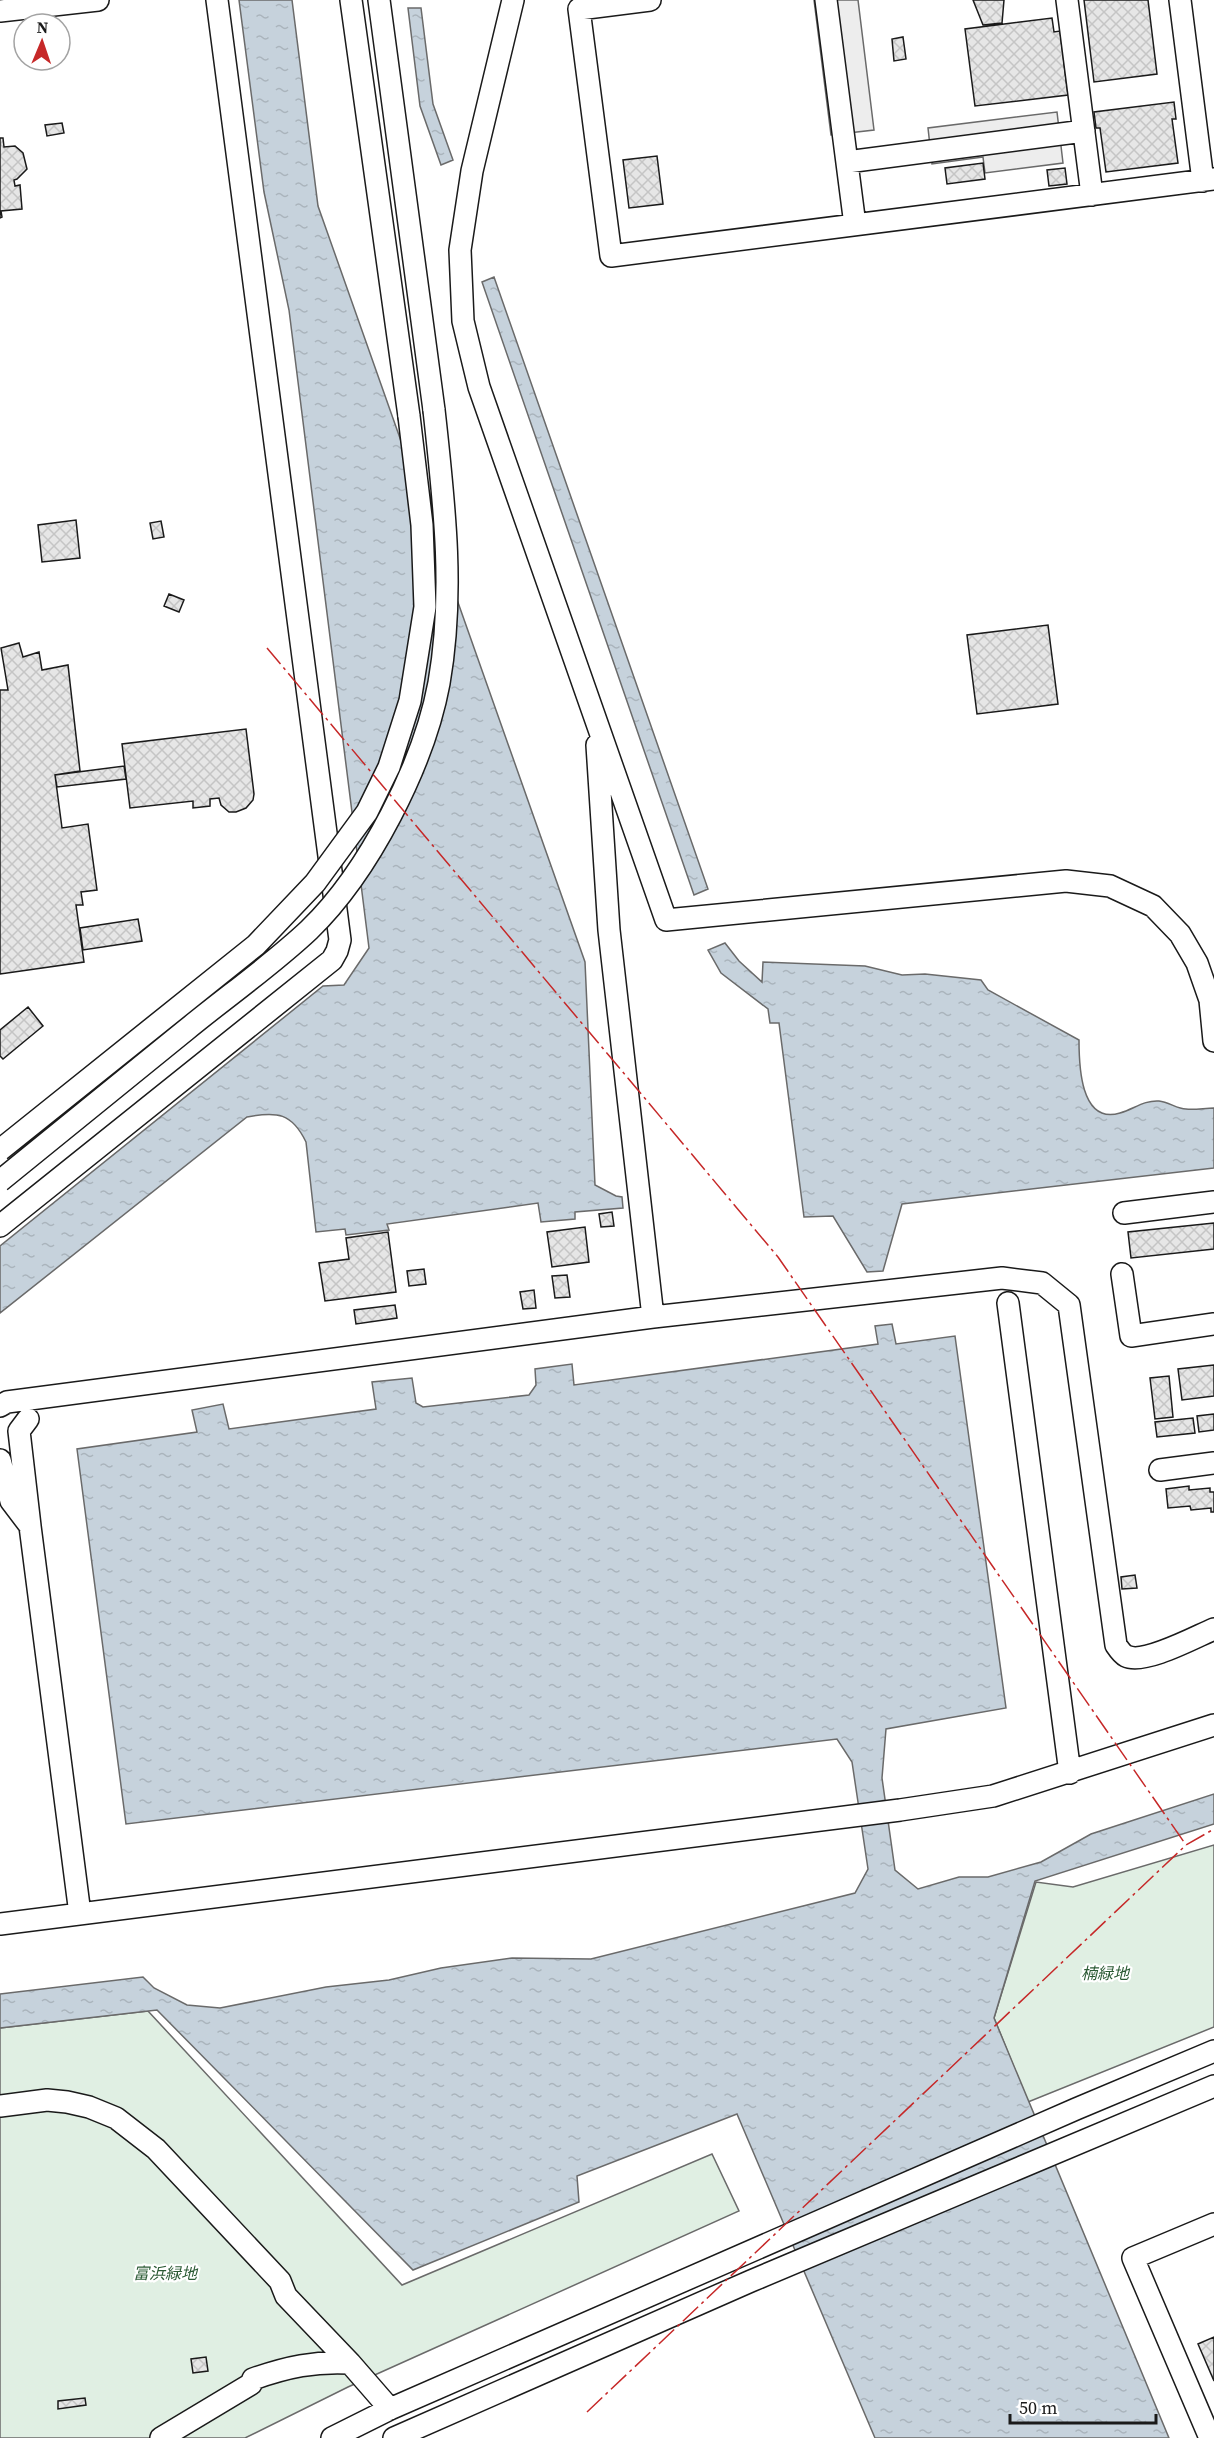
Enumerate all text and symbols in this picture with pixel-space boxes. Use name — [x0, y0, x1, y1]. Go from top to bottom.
north arrow — [12, 12, 72, 72]
text: N — [36, 16, 49, 38]
park label: 楠緑地 — [1081, 1962, 1131, 1984]
park label: 富浜緑地 — [133, 2262, 199, 2284]
scale bar — [1010, 2387, 1156, 2425]
text: 50 m — [1019, 2395, 1057, 2420]

